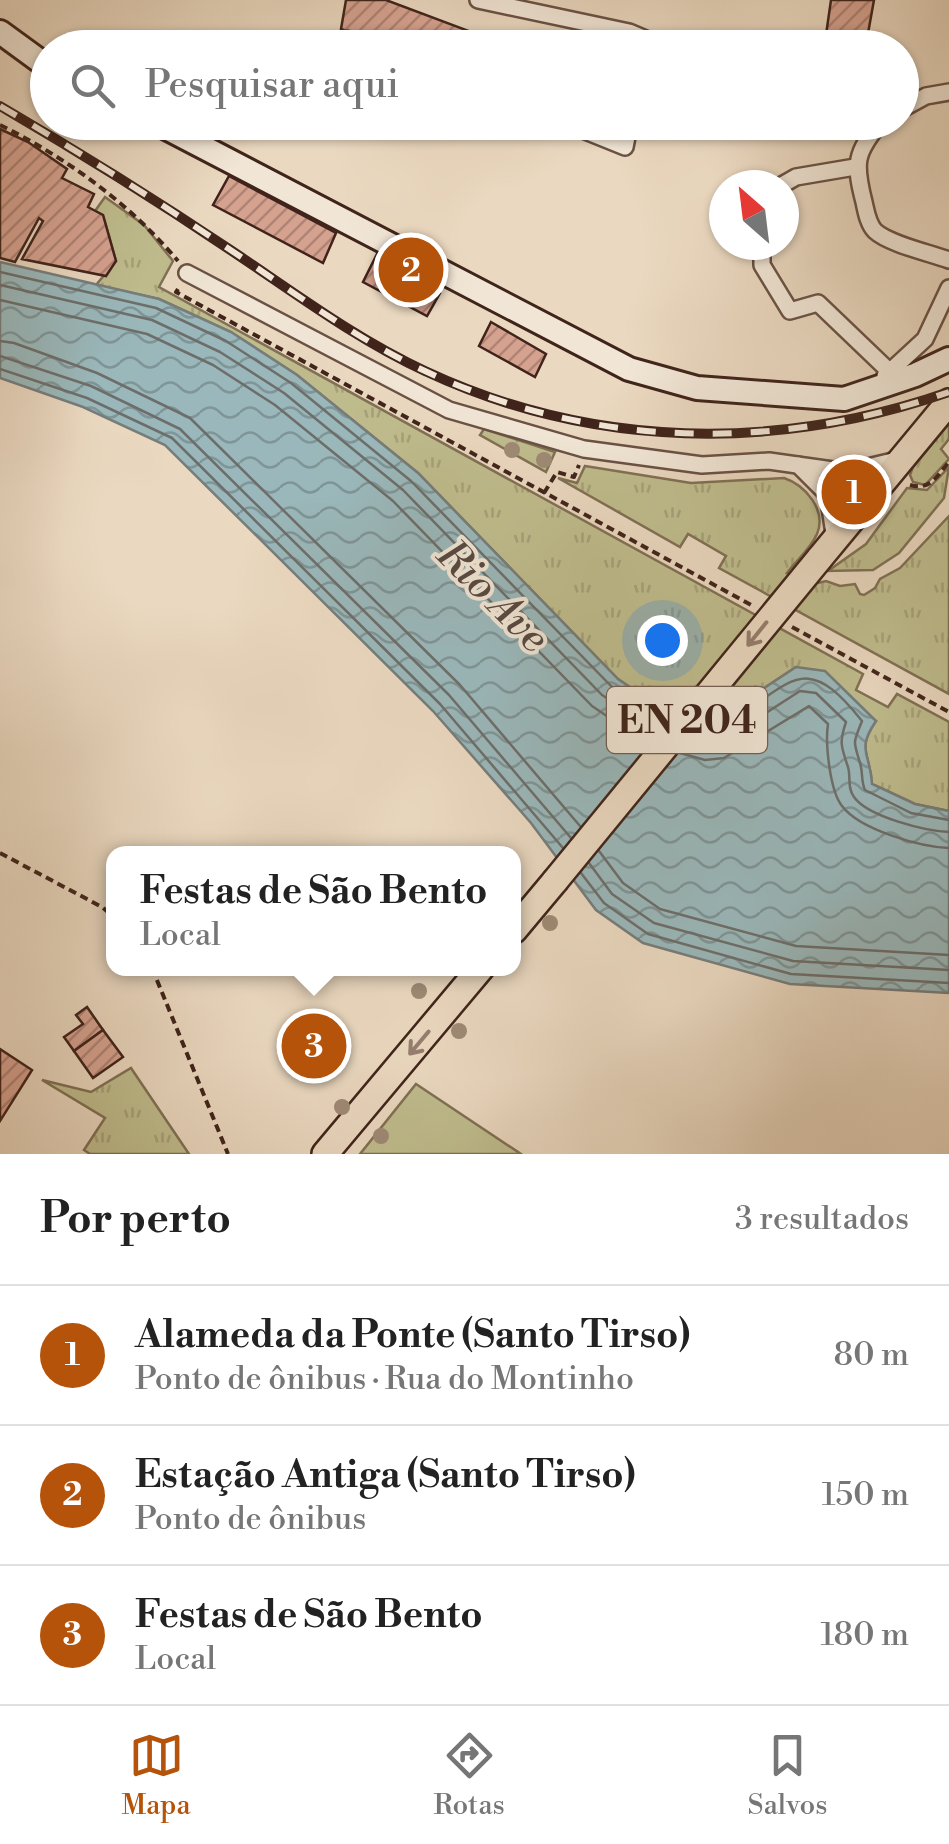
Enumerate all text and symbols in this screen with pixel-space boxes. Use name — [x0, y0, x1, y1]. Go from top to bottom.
search box — [30, 30, 919, 140]
icon: search — [65, 58, 120, 113]
text: Pesquisar aqui — [145, 62, 399, 109]
north arrow — [709, 170, 799, 260]
pin: 2 — [378, 232, 444, 308]
pin: 1 — [822, 454, 886, 530]
water label: Rio Ave — [424, 529, 560, 664]
your location — [637, 615, 688, 666]
one-way arrow — [746, 621, 768, 647]
road number: EN 204 — [607, 687, 767, 753]
popup — [106, 846, 521, 976]
text: Festas de São Bento — [140, 868, 487, 915]
text: Local — [140, 915, 221, 955]
pin: 3 — [282, 1008, 346, 1084]
one-way arrow — [407, 1030, 430, 1055]
text: Por perto — [40, 1193, 231, 1246]
text: 3 resultados — [735, 1199, 909, 1239]
text: Alameda da Ponte (Santo Tirso) — [135, 1312, 690, 1359]
text: 1 — [65, 1335, 80, 1375]
text: 80 m — [834, 1335, 909, 1375]
text: Ponto de ônibus · Rua do Montinho — [135, 1359, 634, 1399]
text: Estação Antiga (Santo Tirso) — [135, 1452, 635, 1499]
text: 2 — [62, 1475, 83, 1515]
text: 150 m — [822, 1475, 909, 1515]
text: Ponto de ônibus — [135, 1499, 366, 1539]
text: Festas de São Bento — [135, 1592, 483, 1639]
text: 3 — [63, 1615, 82, 1655]
text: 180 m — [820, 1615, 909, 1655]
text: Local — [135, 1639, 216, 1679]
tab: Mapa — [121, 1728, 191, 1823]
tab: Rotas — [433, 1728, 505, 1823]
tab: Salvos — [748, 1728, 828, 1823]

